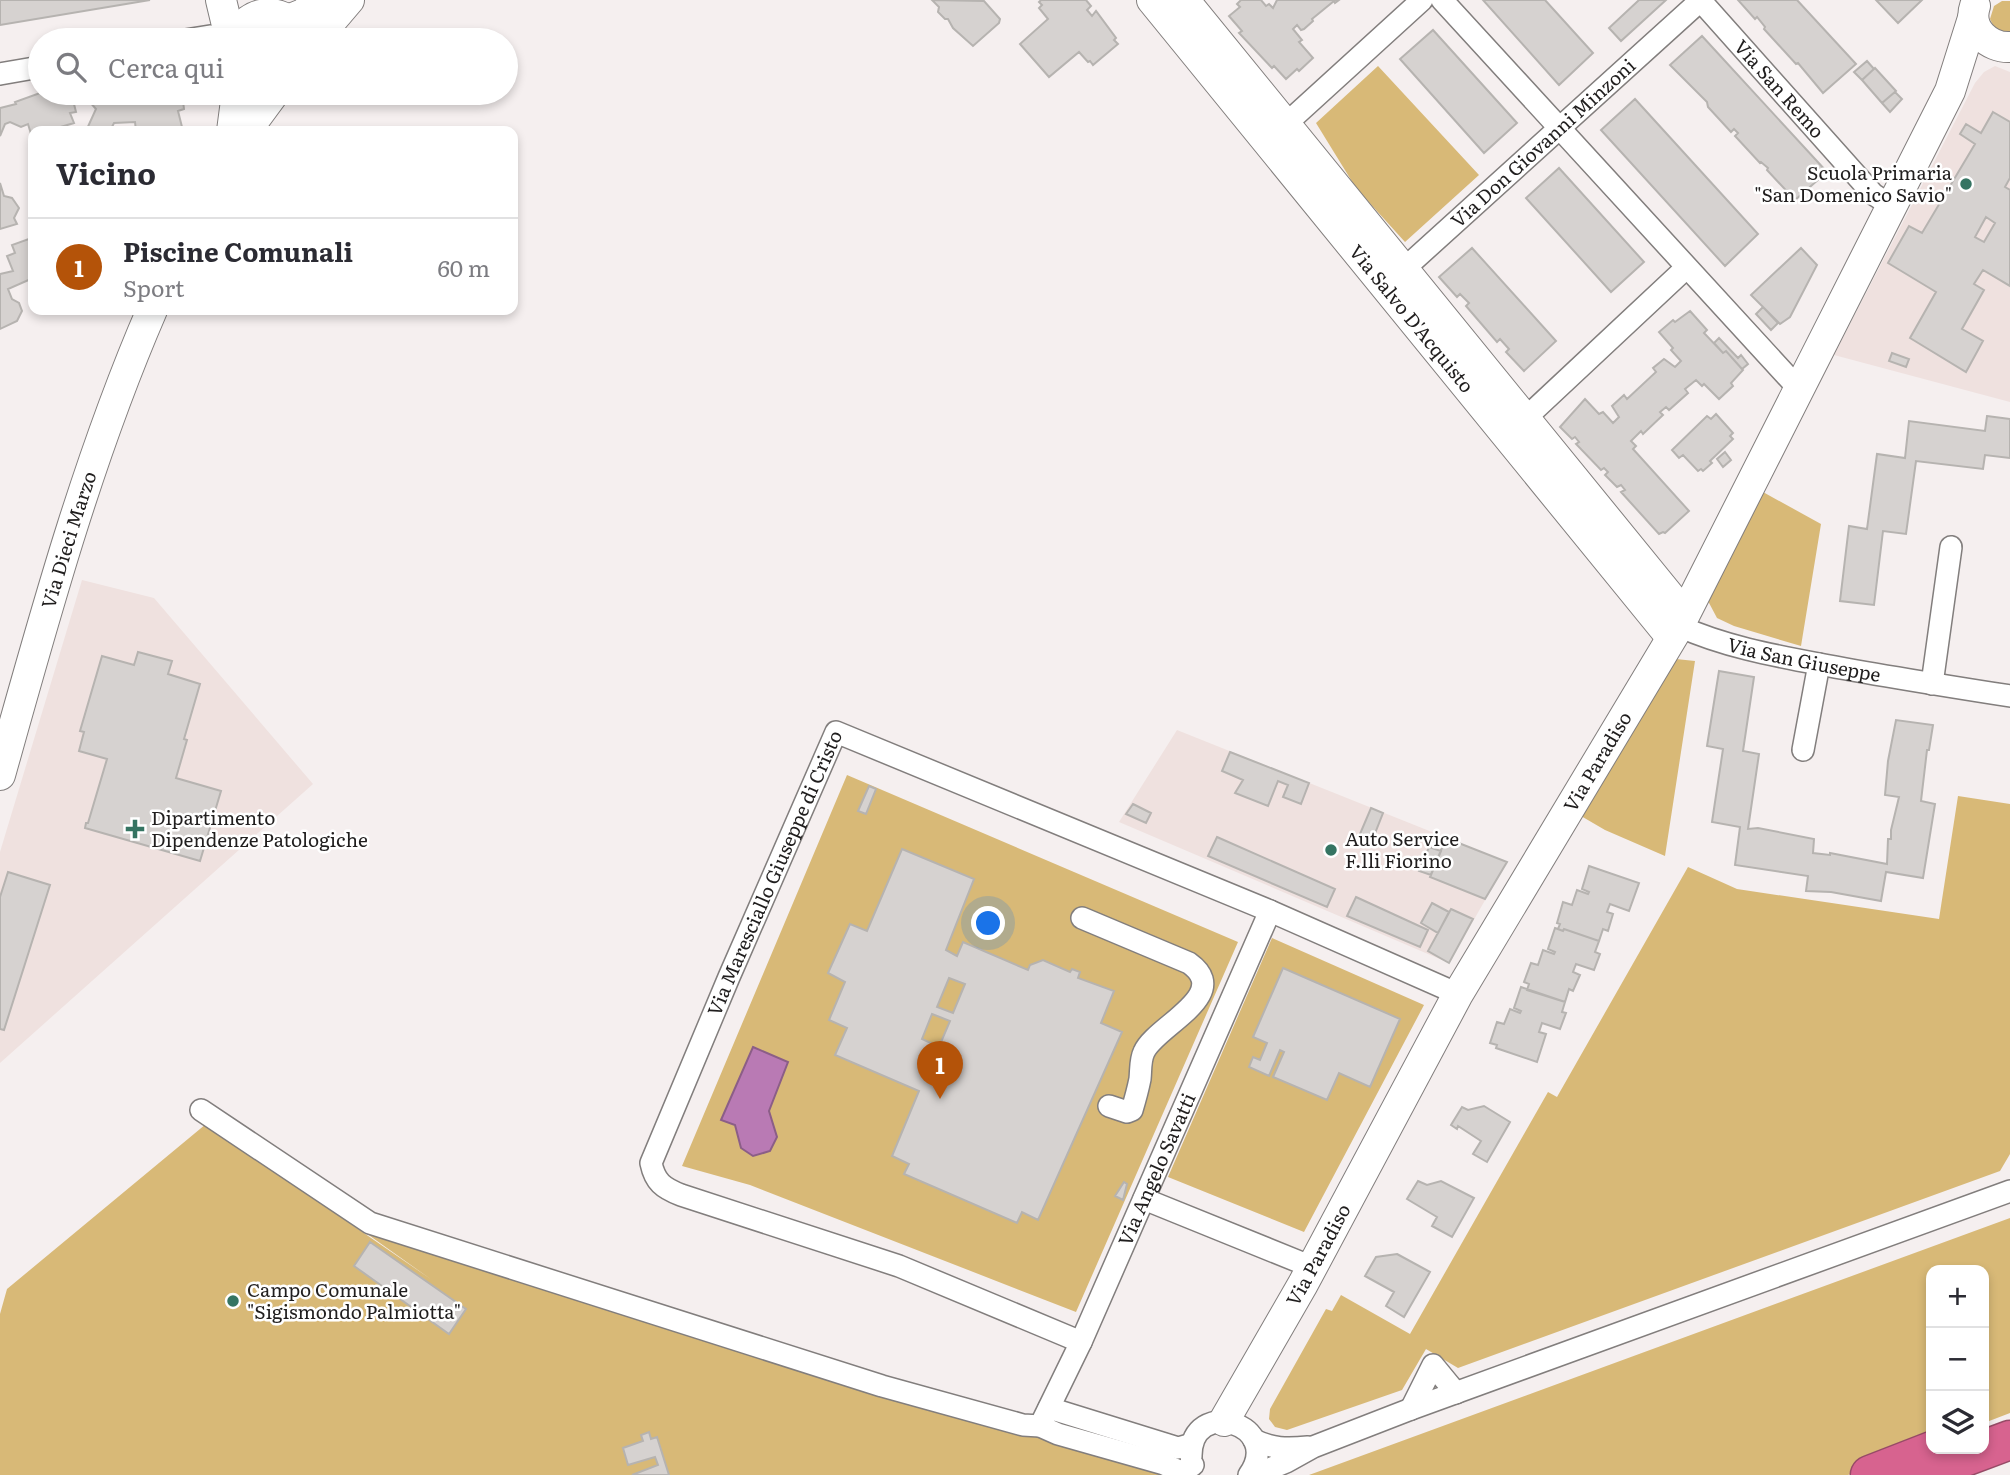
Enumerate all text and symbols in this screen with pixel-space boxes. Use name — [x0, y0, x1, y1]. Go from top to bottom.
search box — [28, 28, 518, 105]
street label: Via San Remo — [1728, 33, 1832, 144]
text: Cerca qui — [108, 47, 224, 86]
icon: search — [52, 48, 90, 86]
street label: Via Don Giovanni Minzoni — [1444, 51, 1641, 233]
text: Vicino — [56, 150, 156, 194]
place label: Scuola Primaria "San Domenico Savio" — [1754, 158, 1953, 208]
marker: Scuola Primaria "San Domenico Savio" — [1958, 176, 1974, 192]
text: Piscine Comunali — [123, 231, 353, 270]
street label: Via Salvo D'Acquisto — [1343, 238, 1481, 398]
text: 1 — [74, 250, 84, 284]
text: 60 m — [437, 250, 490, 284]
text: Sport — [123, 270, 184, 304]
street label: Via Dieci Marzo — [33, 467, 103, 612]
street label: Via San Giuseppe — [1724, 629, 1883, 688]
street label: Via Paradiso — [1556, 706, 1638, 817]
street label: Via Maresciallo Giuseppe di Cristo — [699, 726, 848, 1020]
place label: Dipartimento Dipendenze Patologiche — [151, 803, 368, 853]
marker: Dipartimento Dipendenze Patologiche — [125, 819, 145, 839]
place label: Auto Service F.lli Fiorino — [1345, 824, 1459, 874]
marker: Auto Service F.lli Fiorino — [1323, 842, 1339, 858]
your location — [971, 906, 1005, 940]
pin: 1 — [917, 1041, 963, 1099]
street label: Via Angelo Savatti — [1110, 1088, 1202, 1250]
street label: Via Paradiso — [1278, 1198, 1356, 1311]
map controls — [1926, 1265, 1989, 1454]
button: + — [1926, 1265, 1989, 1328]
place label: Campo Comunale "Sigismondo Palmiotta" — [247, 1275, 461, 1325]
marker: Campo Comunale "Sigismondo Palmiotta" — [225, 1293, 241, 1309]
button: − — [1926, 1328, 1989, 1391]
button: layers — [1926, 1391, 1989, 1454]

